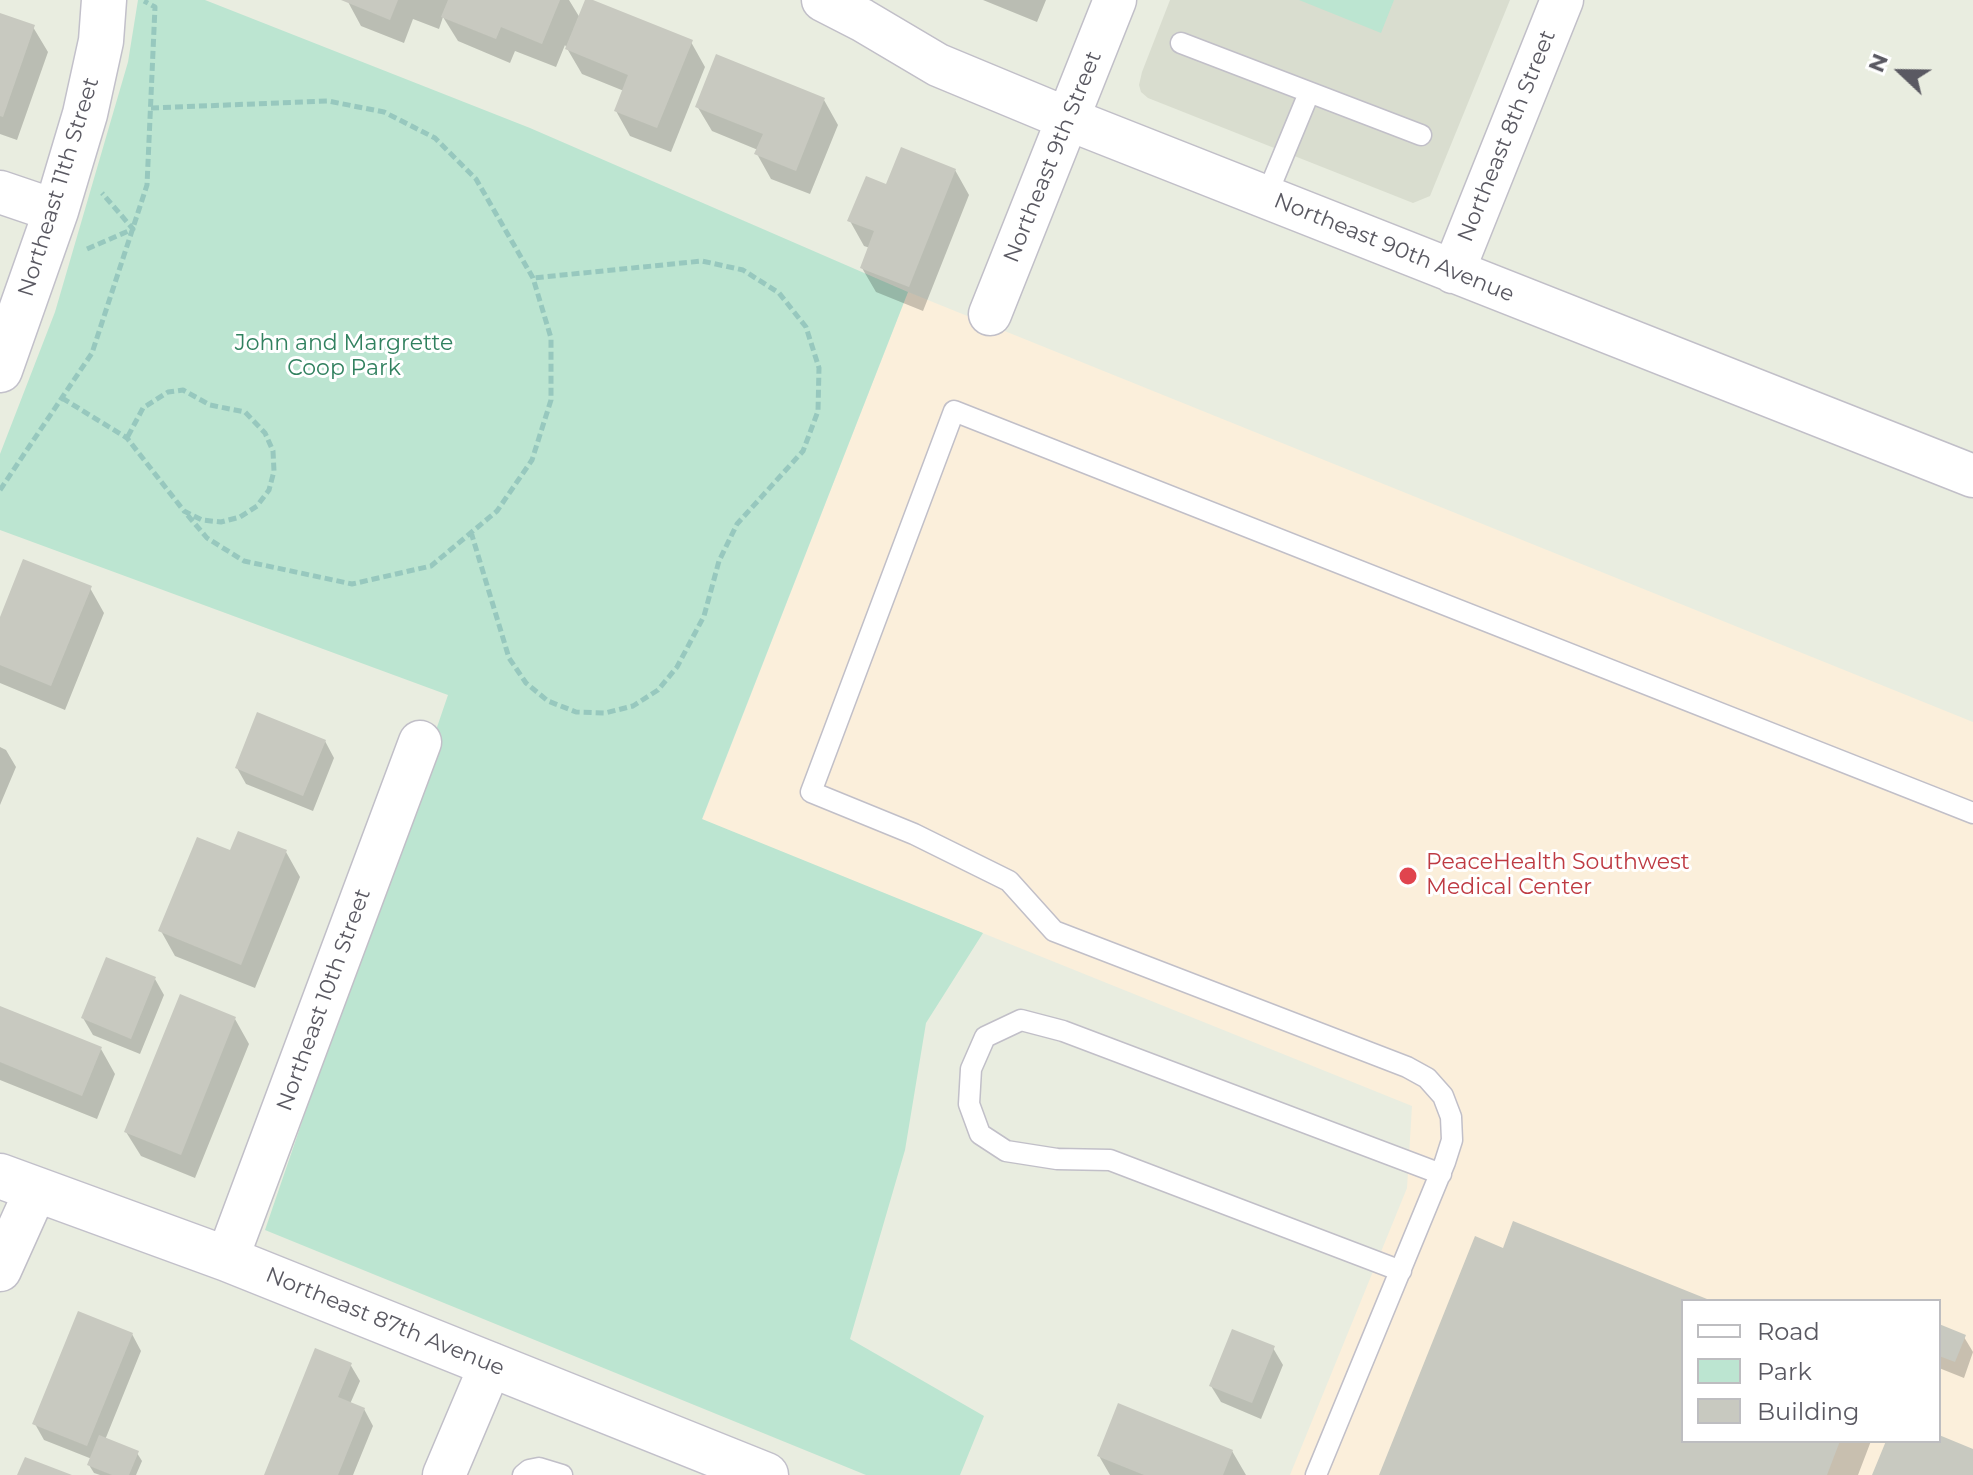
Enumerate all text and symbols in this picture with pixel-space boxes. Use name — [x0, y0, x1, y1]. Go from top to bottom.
street label: Northeast 8th Street — [1452, 26, 1562, 246]
north arrow — [1861, 32, 1941, 112]
street label: Northeast 9th Street — [998, 47, 1108, 267]
text: N — [1862, 50, 1894, 76]
street label: Northeast 11th Street — [13, 74, 105, 300]
street label: Northeast 90th Avenue — [1270, 188, 1518, 308]
park label: John and Margrette Coop Park — [235, 331, 453, 382]
place label: PeaceHealth Southwest Medical Center — [1426, 850, 1690, 902]
marker: PeaceHealth Southwest Medical Center — [1397, 865, 1419, 887]
street label: Northeast 10th Street — [271, 885, 377, 1115]
street label: Northeast 87th Avenue — [262, 1262, 508, 1382]
legend — [1681, 1299, 1941, 1443]
text: Road — [1757, 1317, 1820, 1346]
text: Park — [1757, 1357, 1812, 1386]
text: Building — [1757, 1397, 1860, 1426]

